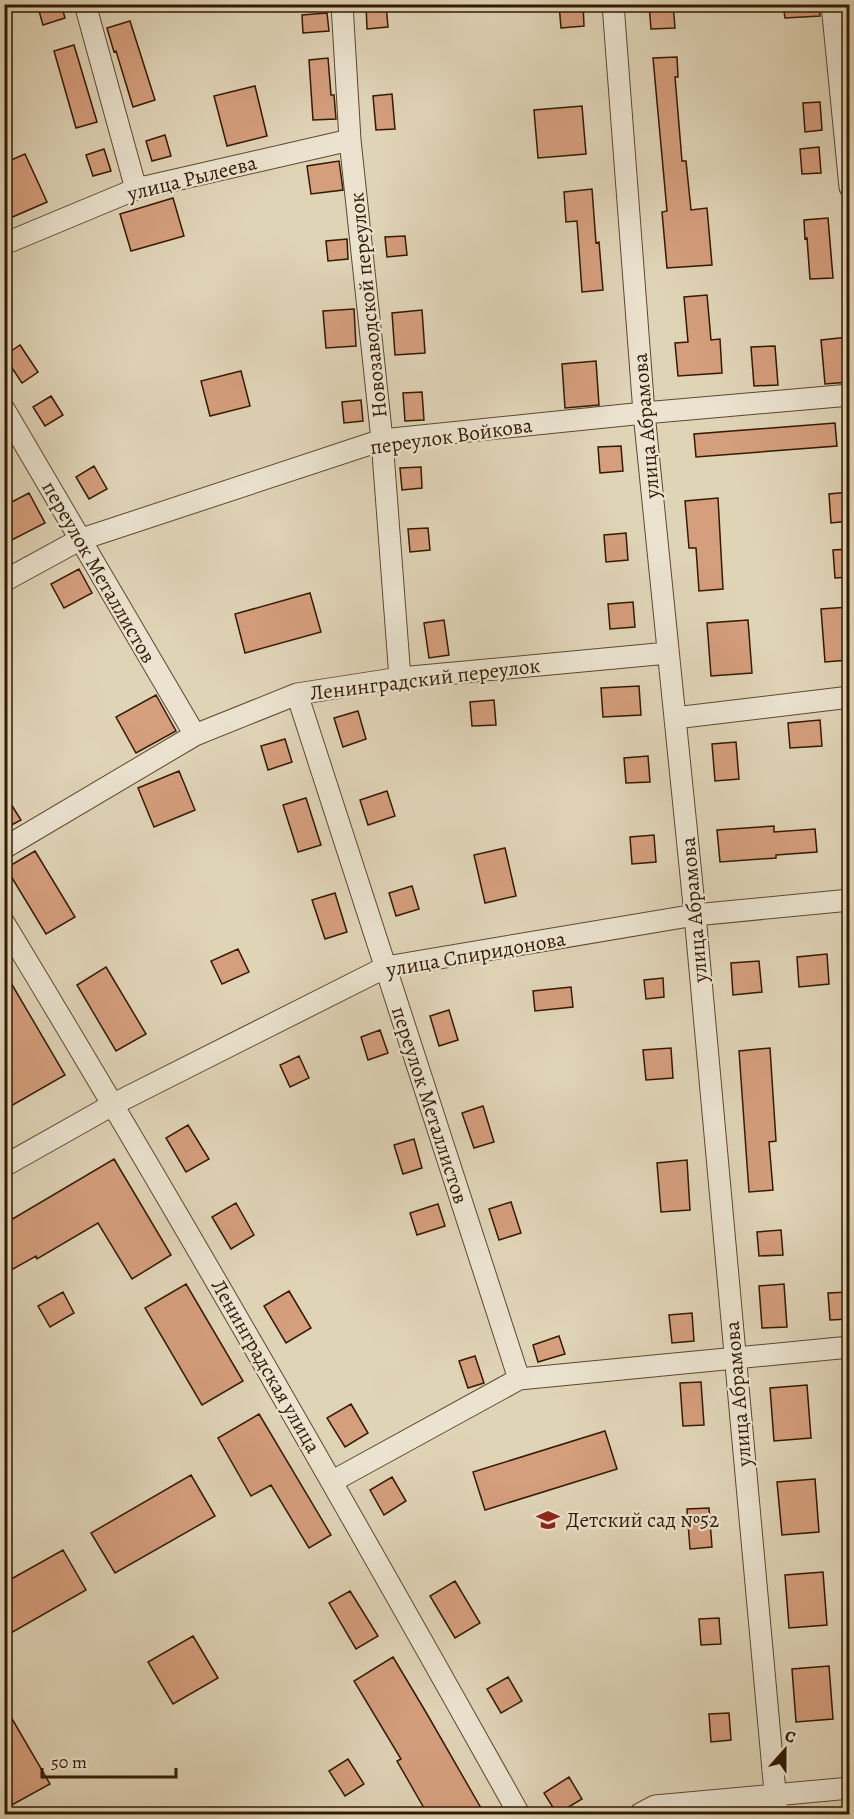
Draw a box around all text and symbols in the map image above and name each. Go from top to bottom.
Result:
street label: улица Рылеева [123,148,260,208]
street label: Новозаводской переулок [342,191,394,419]
street label: улица Абрамова [626,352,666,501]
street label: переулок Войкова [368,411,534,461]
street label: переулок Металлистов [35,476,163,668]
street label: Ленинградский переулок [308,651,542,707]
street label: улица Абрамова [674,836,714,985]
street label: улица Спиридонова [383,924,568,984]
street label: переулок Металлистов [385,1003,475,1207]
street label: Ленинградская улица [205,1274,327,1458]
street label: улица Абрамова [718,1320,758,1469]
place label: Детский сад №52 [566,1506,719,1534]
school or university icon: Детский сад №52 [535,1507,561,1533]
north arrow [755,1720,815,1780]
text: С [781,1725,799,1749]
scale bar [42,1741,176,1779]
text: 50 m [51,1750,87,1774]

